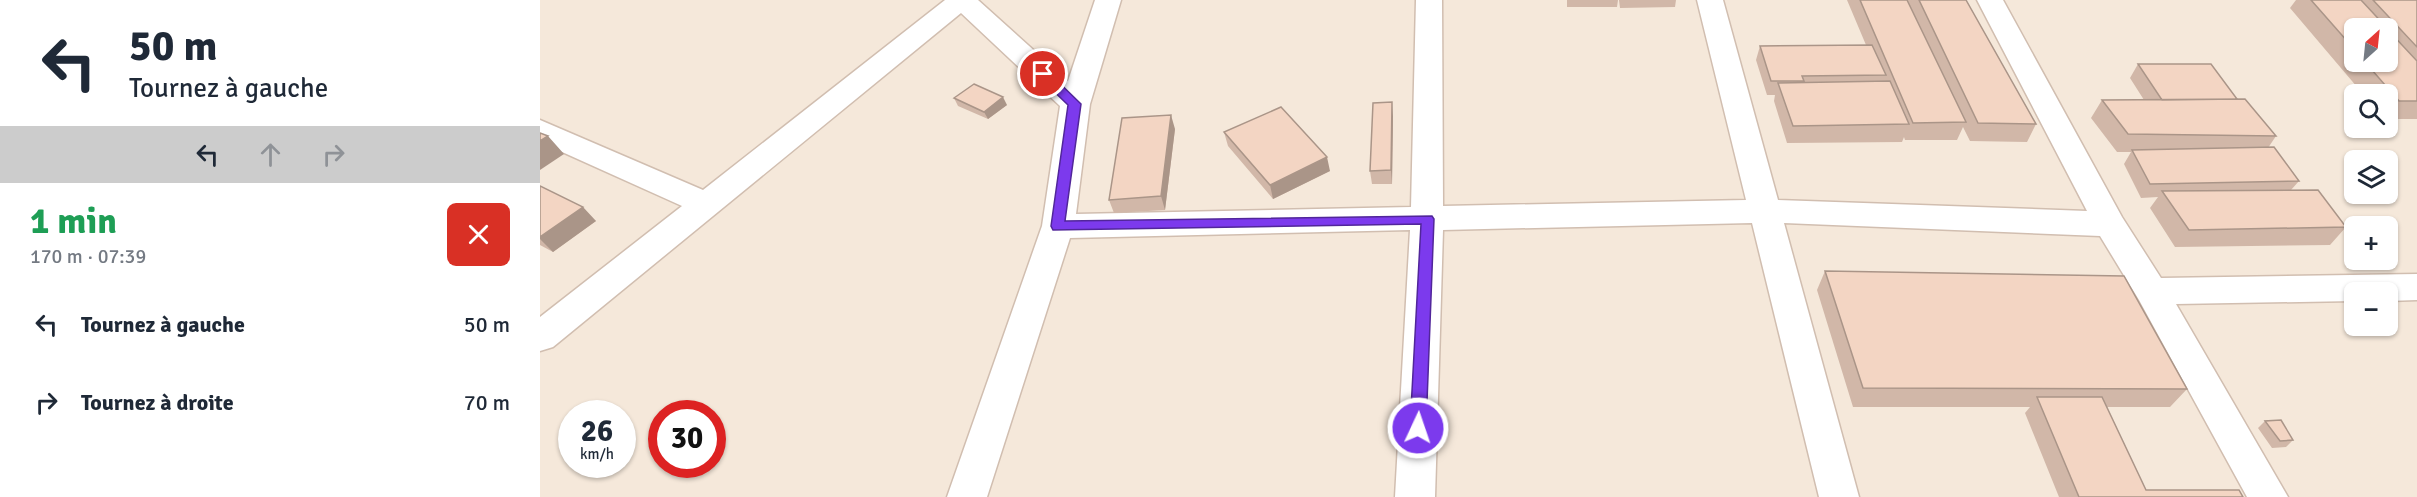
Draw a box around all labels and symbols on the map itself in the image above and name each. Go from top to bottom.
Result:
north arrow [2344,18,2398,72]
pin [1017,48,1068,99]
position arrow [1386,396,1450,460]
speed limit sign: 30 [648,400,726,478]

